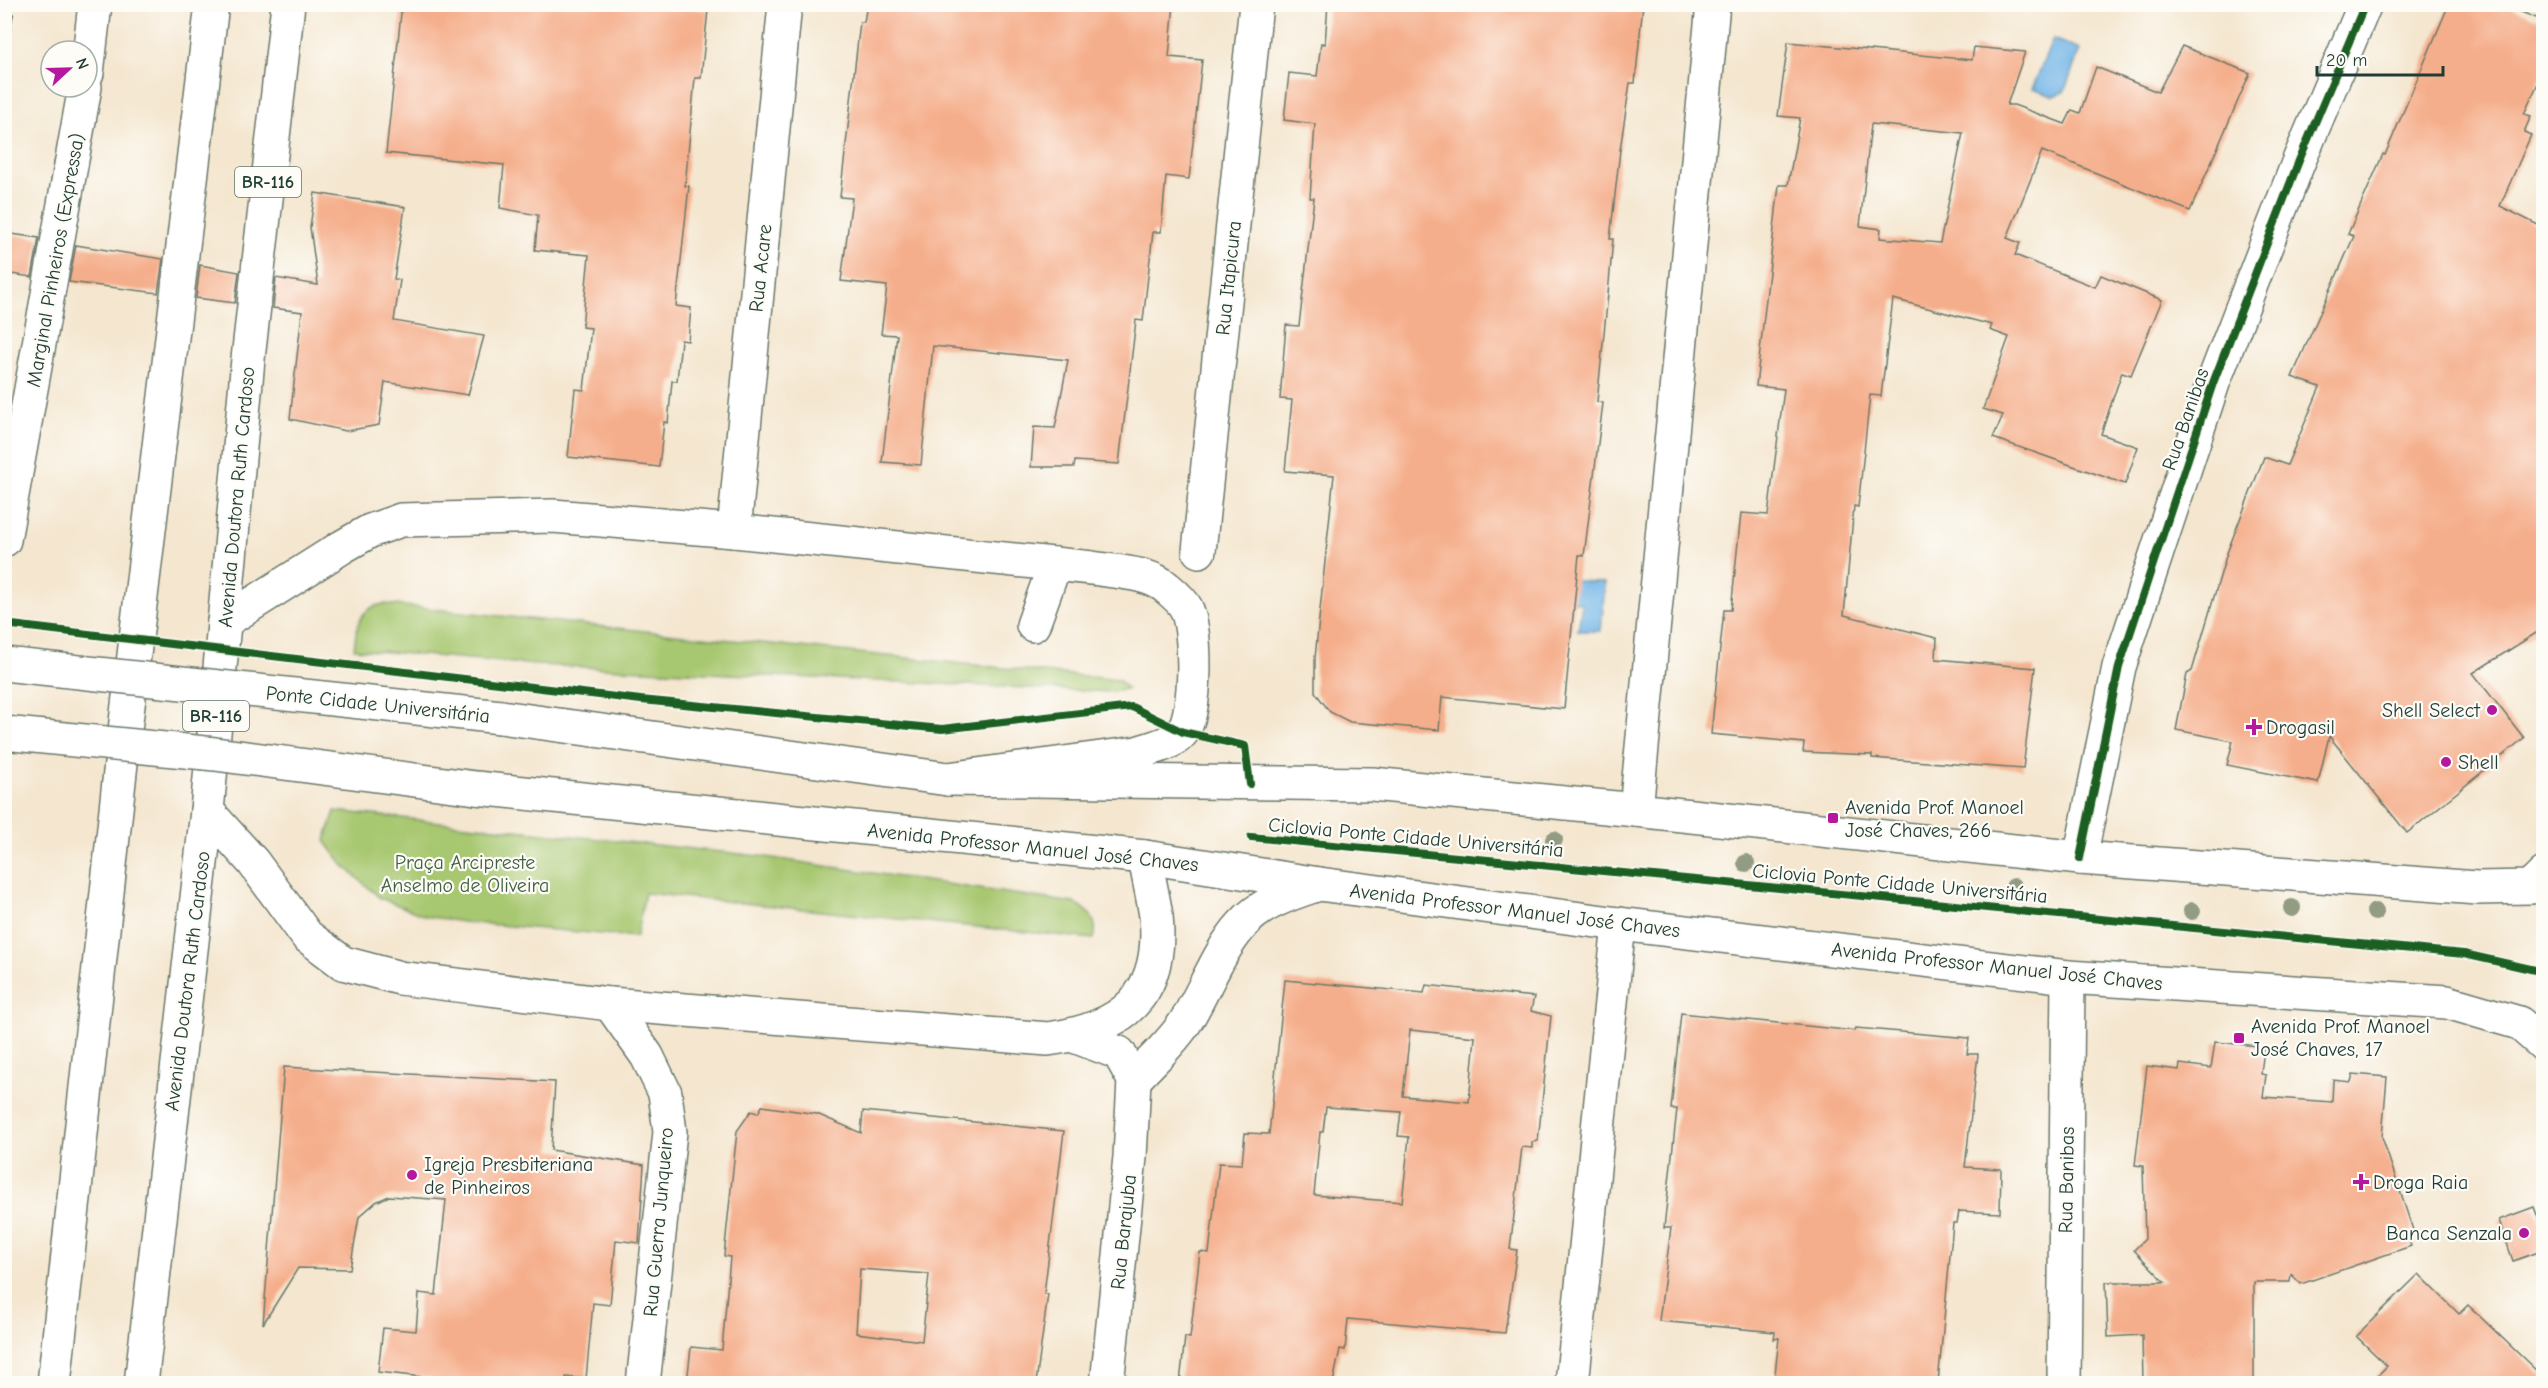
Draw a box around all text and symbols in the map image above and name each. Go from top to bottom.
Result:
north arrow [39,39,99,99]
scale bar [2317,39,2443,77]
text: 20 m [2326,50,2367,71]
text: N [72,56,92,72]
street label: Marginal Pinheiros (Expressa) [22,131,89,389]
road number: BR-116 [235,167,301,197]
street label: Rua Itapicura [1211,219,1246,337]
street label: Rua Acare [744,223,777,313]
street label: Rua Banibas [2157,365,2214,473]
street label: Avenida Doutora Ruth Cardoso [214,366,259,628]
street label: Ponte Cidade Universitária [265,681,491,728]
place label: Shell Select [2382,699,2481,722]
road number: BR-116 [183,701,249,731]
marker: Shell Select [2485,703,2499,717]
place label: Drogasil [2266,716,2335,739]
marker: Drogasil [2247,720,2261,734]
place label: Shell [2458,751,2499,774]
marker: Shell [2439,755,2453,769]
place label: Avenida Prof. Manoel José Chaves, 266 [1845,796,2024,842]
marker: Avenida Prof. Manoel José Chaves, 266 [1826,811,1840,825]
street label: Ciclovia Ponte Cidade Universitária [1267,813,1565,862]
street label: Avenida Professor Manuel José Chaves [866,819,1200,876]
street label: Avenida Doutora Ruth Cardoso [160,850,215,1112]
park label: Praça Arcipreste Anselmo de Oliveira [381,851,549,897]
street label: Ciclovia Ponte Cidade Universitária [1751,859,2049,908]
street label: Avenida Professor Manuel José Chaves [1348,879,1681,942]
street label: Avenida Professor Manuel José Chaves [1830,938,2164,995]
place label: Avenida Prof. Manoel José Chaves, 17 [2251,1015,2430,1061]
marker: Avenida Prof. Manoel José Chaves, 17 [2232,1031,2246,1045]
street label: Rua Guerra Junqueiro [639,1126,678,1318]
street label: Rua Banibas [2054,1126,2079,1234]
place label: Igreja Presbiteriana de Pinheiros [424,1153,593,1199]
marker: Igreja Presbiteriana de Pinheiros [405,1168,419,1182]
place label: Droga Raia [2373,1171,2468,1194]
street label: Rua Barajuba [1106,1173,1141,1291]
marker: Droga Raia [2354,1175,2368,1189]
place label: Banca Senzala [2386,1222,2512,1245]
marker: Banca Senzala [2517,1226,2531,1240]

